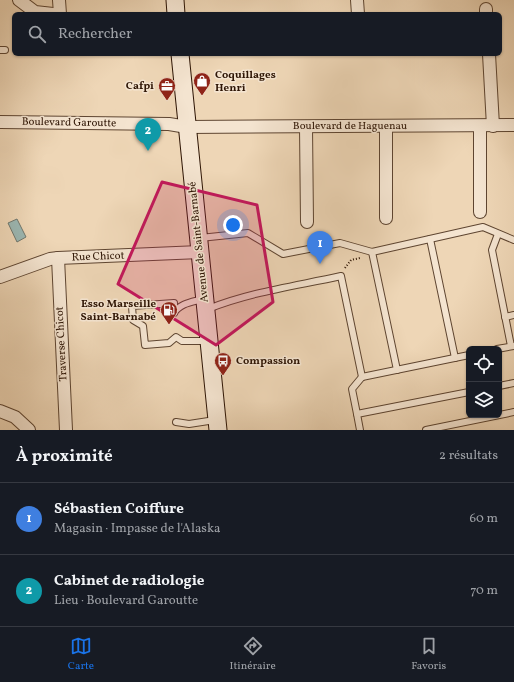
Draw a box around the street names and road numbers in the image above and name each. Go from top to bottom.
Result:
street label: Boulevard Garoutte [22,115,116,131]
street label: Boulevard de Haguenau [293,119,407,134]
street label: Avenue de Saint-Barnabé [185,181,213,303]
street label: Rue Chicot [71,249,125,265]
street label: Traverse Chicot [53,306,71,382]

